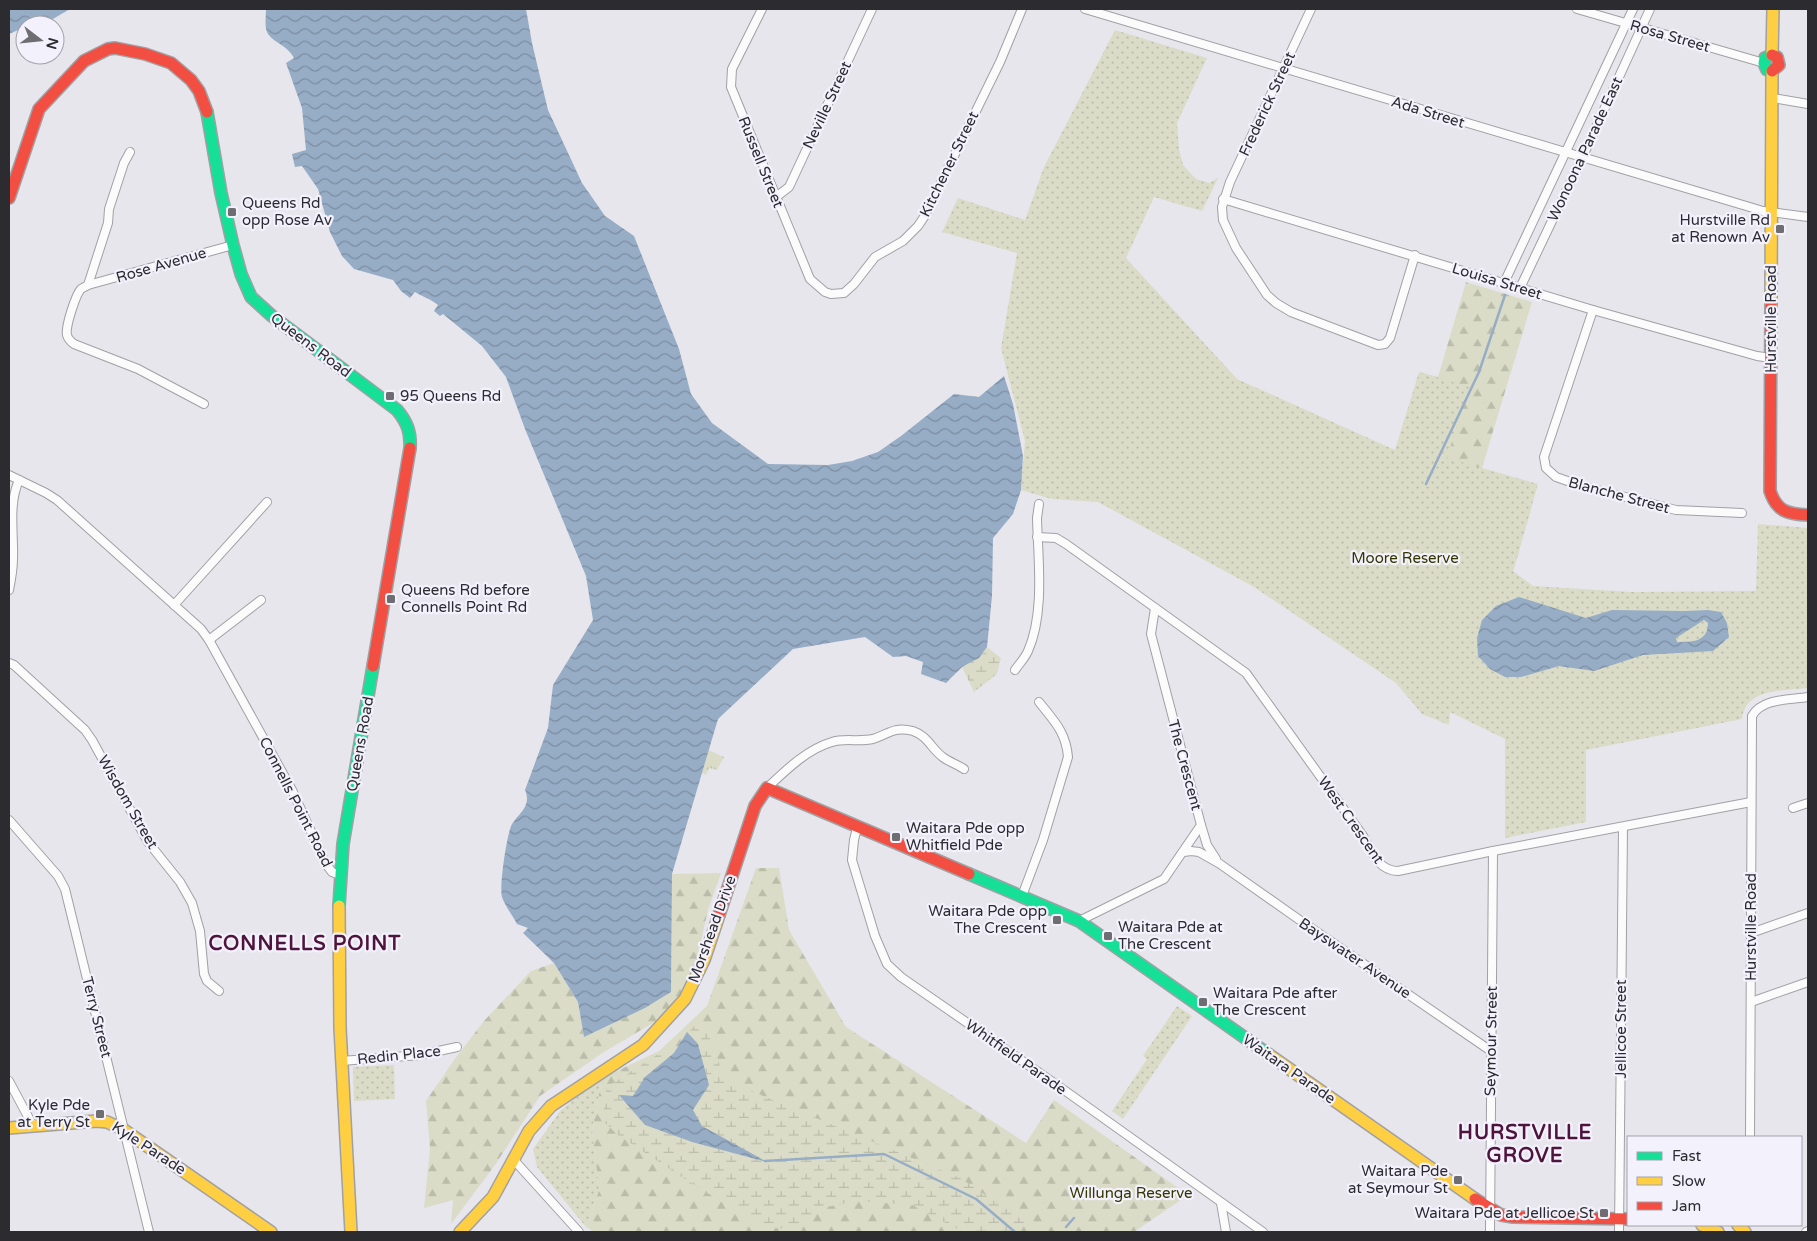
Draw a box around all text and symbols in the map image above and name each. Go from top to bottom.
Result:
north arrow [15,15,65,65]
street label: Rosa Street [1628,16,1712,56]
text: N [42,36,62,51]
street label: Frederick Street [1235,49,1299,159]
street label: Neville Street [799,58,855,152]
street label: Wonoona Parade East [1544,74,1627,224]
street label: Ada Street [1389,92,1467,132]
street label: Kitchener Street [916,108,982,220]
street label: Russell Street [734,114,788,211]
place label: Queens Rd opp Rose Av [242,194,332,229]
marker: Queens Rd opp Rose Av [226,206,238,218]
place label: Hurstville Rd at Renown Av [1671,211,1770,246]
marker: Hurstville Rd at Renown Av [1774,223,1786,235]
street label: Rose Avenue [114,244,208,286]
street label: Louisa Street [1450,259,1544,303]
street label: Hurstville Road [1762,265,1780,373]
street label: Queens Road [267,309,355,381]
place label: 95 Queens Rd [400,387,501,405]
marker: 95 Queens Rd [384,390,396,402]
street label: Blanche Street [1566,473,1672,517]
park label: Moore Reserve [1351,549,1459,567]
place label: Queens Rd before Connells Point Rd [401,581,530,616]
marker: Queens Rd before Connells Point Rd [385,593,397,605]
street label: Queens Road [343,695,377,793]
street label: The Crescent [1164,718,1206,813]
street label: Connells Point Road [255,734,337,870]
street label: Wisdom Street [94,752,162,852]
street label: West Crescent [1314,773,1388,867]
place label: Waitara Pde opp Whitfield Pde [906,819,1025,854]
marker: Waitara Pde opp Whitfield Pde [890,831,902,843]
street label: Morshead Drive [684,873,740,985]
street label: Hurstville Road [1742,873,1760,981]
place label: Waitara Pde opp The Crescent [928,902,1047,937]
marker: Waitara Pde opp The Crescent [1051,914,1063,926]
street label: Bayswater Avenue [1296,914,1414,1002]
place label: Waitara Pde at The Crescent [1118,918,1223,953]
marker: Waitara Pde at The Crescent [1102,930,1114,942]
district label: CONNELLS POINT [209,932,401,956]
street label: Terry Street [78,975,116,1060]
street label: Jellicoe Street [1612,979,1630,1079]
place label: Waitara Pde after The Crescent [1213,984,1338,1019]
street label: Seymour Street [1481,985,1501,1096]
marker: Waitara Pde after The Crescent [1197,996,1209,1008]
street label: Whitfield Parade [962,1015,1070,1099]
street label: Waitara Parade [1239,1030,1339,1108]
street label: Redin Place [356,1042,442,1068]
place label: Kyle Pde at Terry St [17,1096,90,1131]
marker: Kyle Pde at Terry St [94,1108,106,1120]
street label: Kyle Parade [109,1117,189,1179]
district label: HURSTVILLE GROVE [1458,1121,1592,1168]
legend [1627,1136,1802,1226]
text: Fast [1672,1147,1702,1165]
place label: Waitara Pde at Seymour St [1348,1162,1448,1197]
text: Slow [1672,1172,1706,1190]
marker: Waitara Pde at Seymour St [1452,1174,1464,1186]
park label: Willunga Reserve [1069,1184,1193,1202]
text: Jam [1672,1197,1701,1215]
place label: Waitara Pde at Jellicoe St [1415,1204,1594,1222]
marker: Waitara Pde at Jellicoe St [1598,1207,1610,1219]

